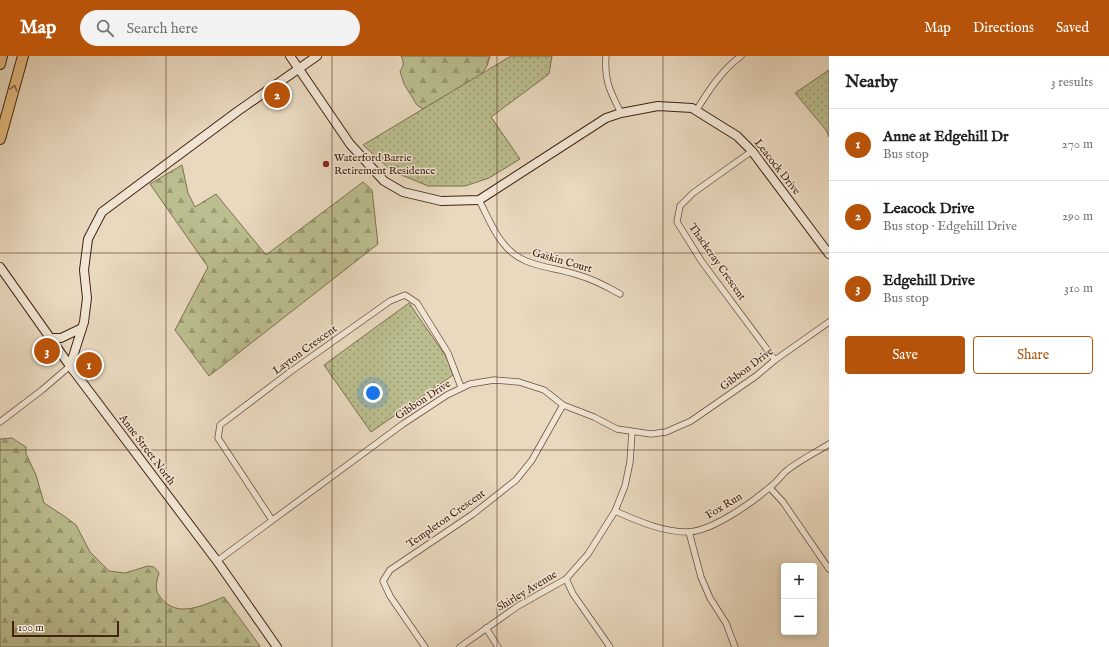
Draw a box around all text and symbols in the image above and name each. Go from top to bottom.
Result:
search box [80,10,360,46]
text: Map [20,16,56,40]
icon: search [94,17,116,39]
text: Search here [126,19,198,38]
text: Map [924,19,951,37]
text: Directions [973,19,1034,37]
text: Saved [1056,19,1089,37]
text: Nearby [845,72,898,93]
text: 3 results [1051,74,1093,91]
pin: 2 [264,80,290,110]
one-way arrow [9,84,18,91]
text: Anne at Edgehill Dr [883,127,1009,146]
street label: Leacock Drive [751,136,803,198]
text: 1 [856,136,860,153]
text: 270 m [1062,136,1093,153]
text: Bus stop [883,146,929,163]
place label: Waterford Barrie Retirement Residence [334,151,435,178]
marker: Waterford Barrie Retirement Residence [321,159,331,169]
text: Leacock Drive [883,199,974,218]
text: 2 [855,208,861,225]
text: 290 m [1062,208,1093,225]
text: Bus stop · Edgehill Drive [883,218,1017,235]
street label: Thackeray Crescent [685,221,749,303]
street label: Gaskin Court [530,246,594,276]
text: Edgehill Drive [883,271,975,290]
text: 3 [856,280,860,297]
text: 310 m [1064,280,1093,297]
text: Bus stop [883,290,929,307]
street label: Layton Crescent [270,322,340,378]
pin: 3 [34,336,60,366]
button: Save [845,336,965,374]
button: Share [973,336,1093,374]
street label: Gibbon Drive [718,344,776,394]
pin: 1 [76,350,102,380]
street label: Gibbon Drive [393,377,453,423]
your location [363,383,383,403]
street label: Anne Street North [115,411,178,488]
street label: Templeton Crescent [404,487,488,551]
street label: Fox Run [703,490,745,522]
map controls [781,563,817,635]
button: + [781,563,817,599]
street label: Shirley Avenue [494,568,560,614]
button: − [781,599,817,635]
scale bar [12,619,119,638]
text: 100 m [18,621,44,635]

